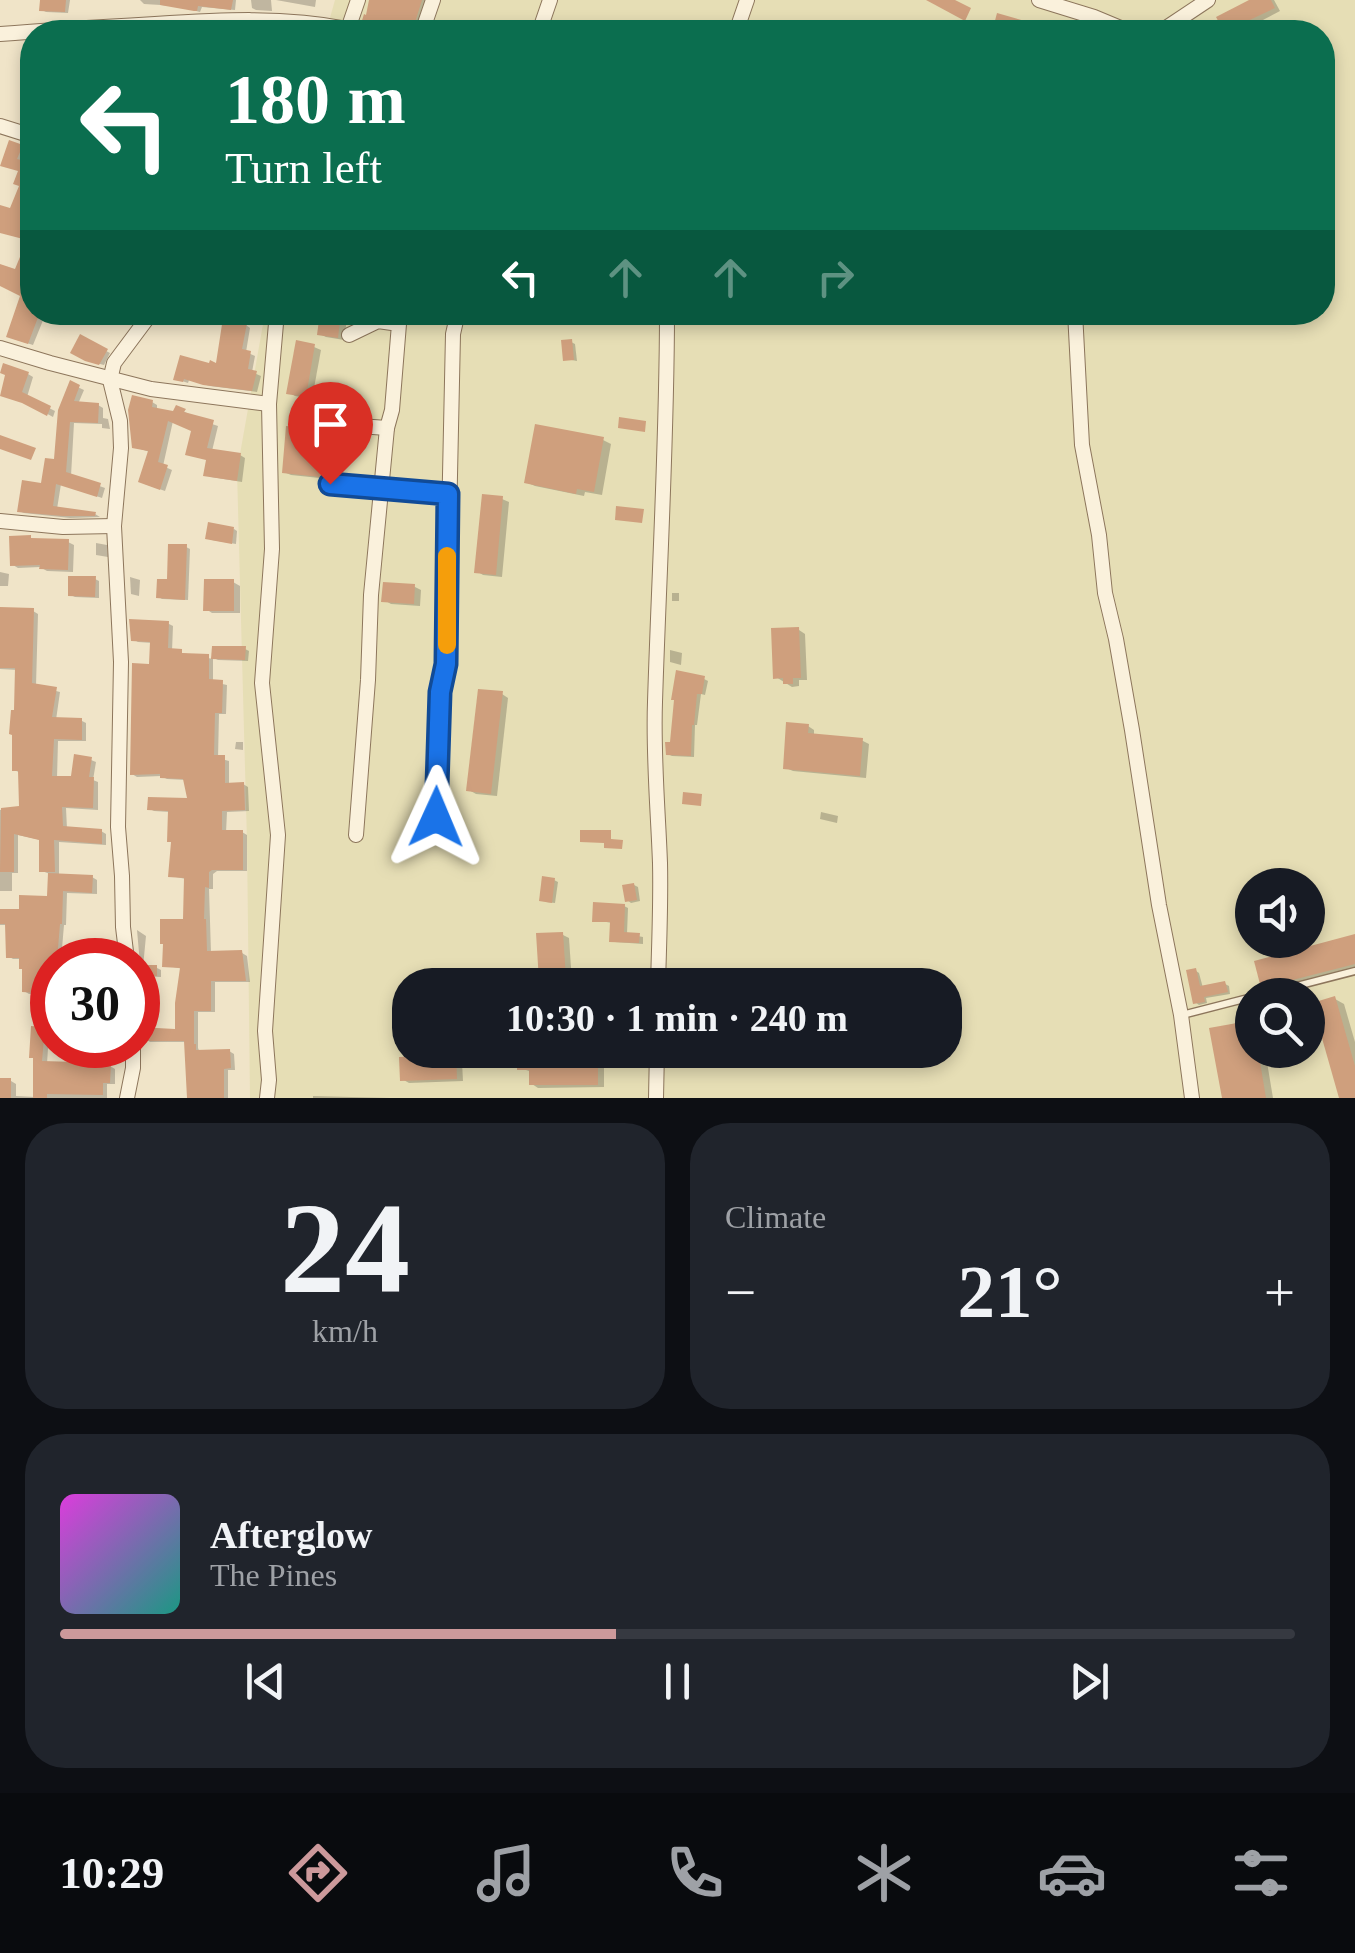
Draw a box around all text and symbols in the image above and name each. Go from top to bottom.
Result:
icon: left [60,60,190,190]
text: 180 m [225,61,406,138]
text: Turn left [225,143,382,193]
icon: left [493,250,548,305]
icon: ahead [598,250,653,305]
icon: ahead [703,250,758,305]
icon: right [808,250,863,305]
pin [288,382,373,485]
icon: arrive [303,397,358,452]
position arrow [384,765,488,869]
map controls [1235,868,1325,1068]
button: sound [1235,868,1325,958]
speed limit sign: 30 [30,938,160,1068]
button: search [1235,978,1325,1068]
text: 10:30 · 1 min · 240 m [506,997,848,1039]
text: 24 [280,1176,410,1320]
text: Climate [725,1199,826,1235]
text: 21° [958,1250,1063,1333]
text: − [725,1262,756,1323]
text: + [1264,1262,1295,1323]
text: km/h [312,1313,378,1349]
text: Afterglow [210,1514,372,1556]
text: The Pines [210,1557,337,1593]
icon: previous [238,1654,293,1709]
icon: pause [650,1654,705,1709]
icon: next [1062,1654,1117,1709]
icon: directions [283,1838,353,1908]
icon: music [471,1838,541,1908]
icon: phone [660,1838,730,1908]
icon: climate [849,1838,919,1908]
icon: car [1037,1838,1107,1908]
icon: filters [1226,1838,1296,1908]
text: 10:29 [59,1848,164,1898]

